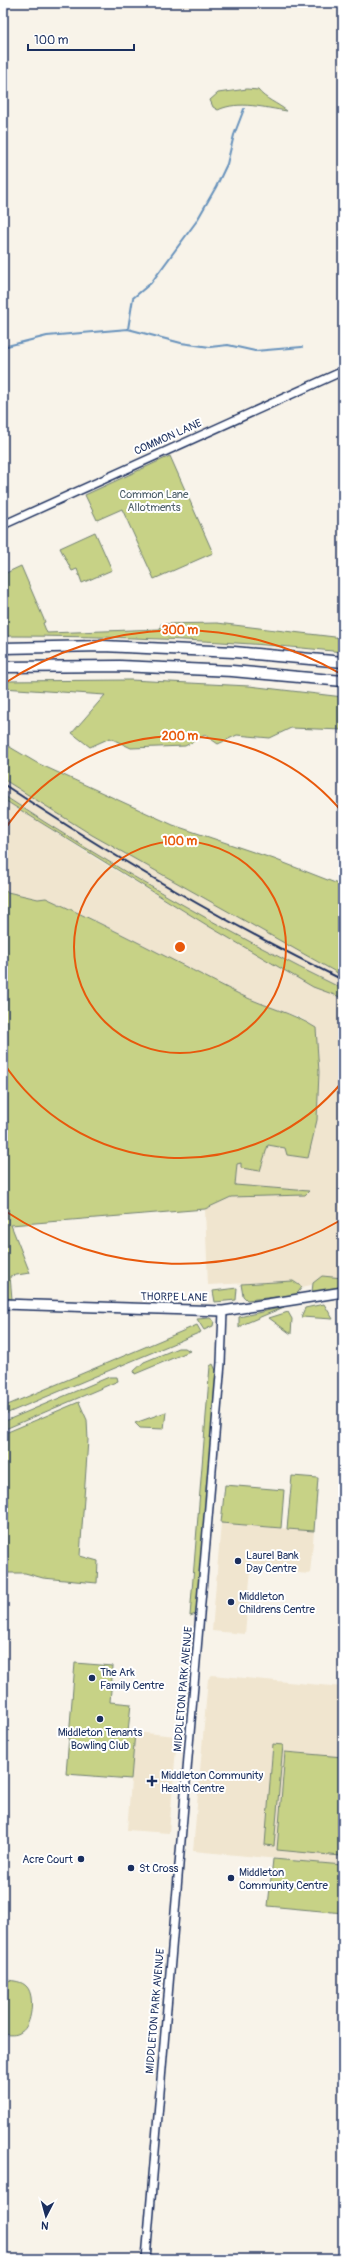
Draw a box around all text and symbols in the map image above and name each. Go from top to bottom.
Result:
scale bar [28,26,134,52]
text: 100 m [34,33,69,48]
street label: COMMON LANE [132,416,204,458]
park label: Common Lane Allotments [120,488,189,514]
text: 300 m [162,623,199,638]
text: 200 m [162,729,199,744]
text: 100 m [163,834,198,849]
centre of rings [173,940,187,954]
street label: THORPE LANE [140,1290,208,1304]
place label: Laurel Bank Day Centre [246,1549,299,1575]
marker: Laurel Bank Day Centre [233,1556,243,1566]
place label: Middleton Childrens Centre [239,1590,315,1616]
marker: Middleton Childrens Centre [226,1597,236,1607]
street label: MIDDLETON PARK AVENUE [171,1626,195,1752]
place label: The Ark Family Centre [100,1666,165,1692]
marker: The Ark Family Centre [87,1673,97,1683]
marker: Middleton Tenants Bowling Club [95,1714,105,1724]
place label: Middleton Tenants Bowling Club [58,1726,142,1752]
place label: Middleton Community Health Centre [161,1769,264,1795]
marker: Middleton Community Health Centre [146,1775,158,1787]
place label: Acre Court [22,1853,74,1866]
marker: Acre Court [76,1854,86,1864]
place label: St Cross [139,1862,179,1875]
marker: St Cross [126,1863,136,1873]
place label: Middleton Community Centre [239,1866,328,1892]
marker: Middleton Community Centre [226,1873,236,1883]
street label: MIDDLETON PARK AVENUE [143,1948,167,2074]
north arrow [26,2196,66,2236]
text: N [40,2219,49,2232]

